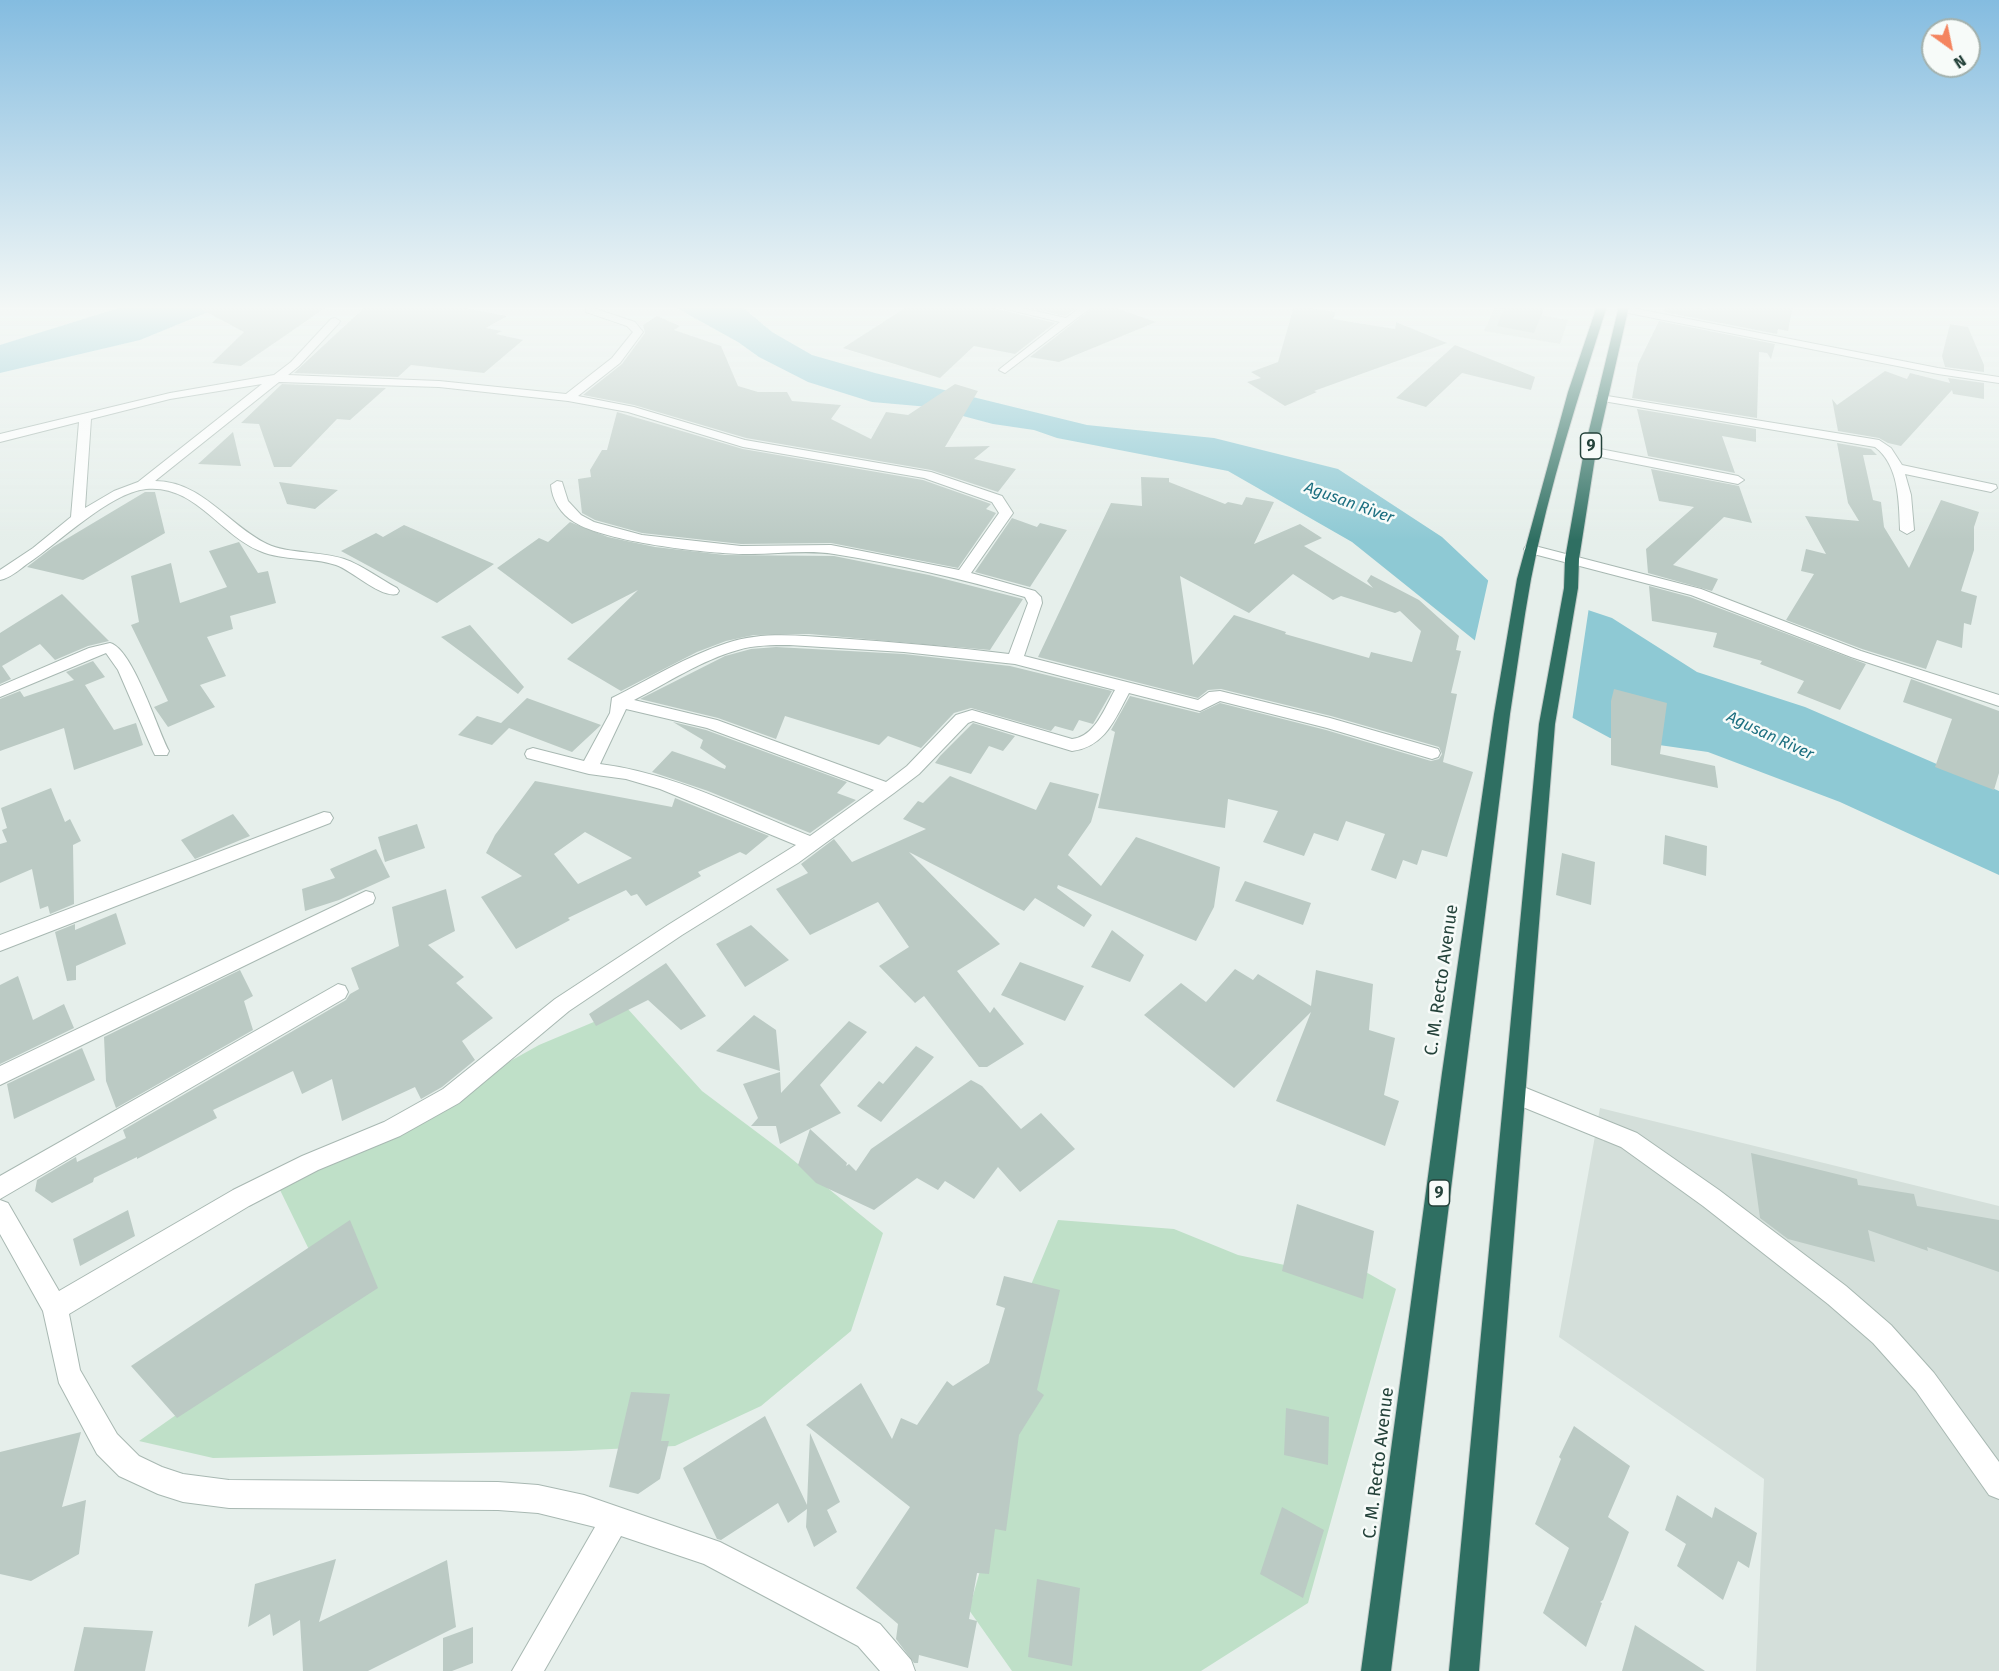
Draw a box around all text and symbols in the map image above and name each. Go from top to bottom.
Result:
north arrow [1921,18,1981,78]
text: N [1950,51,1970,73]
road number: 9 [1580,433,1602,459]
water label: Agusan River [1302,478,1396,528]
water label: Agusan River [1724,708,1816,764]
street label: C. M. Recto Avenue [1421,903,1463,1057]
road number: 9 [1428,1180,1450,1206]
street label: C. M. Recto Avenue [1359,1386,1399,1540]

